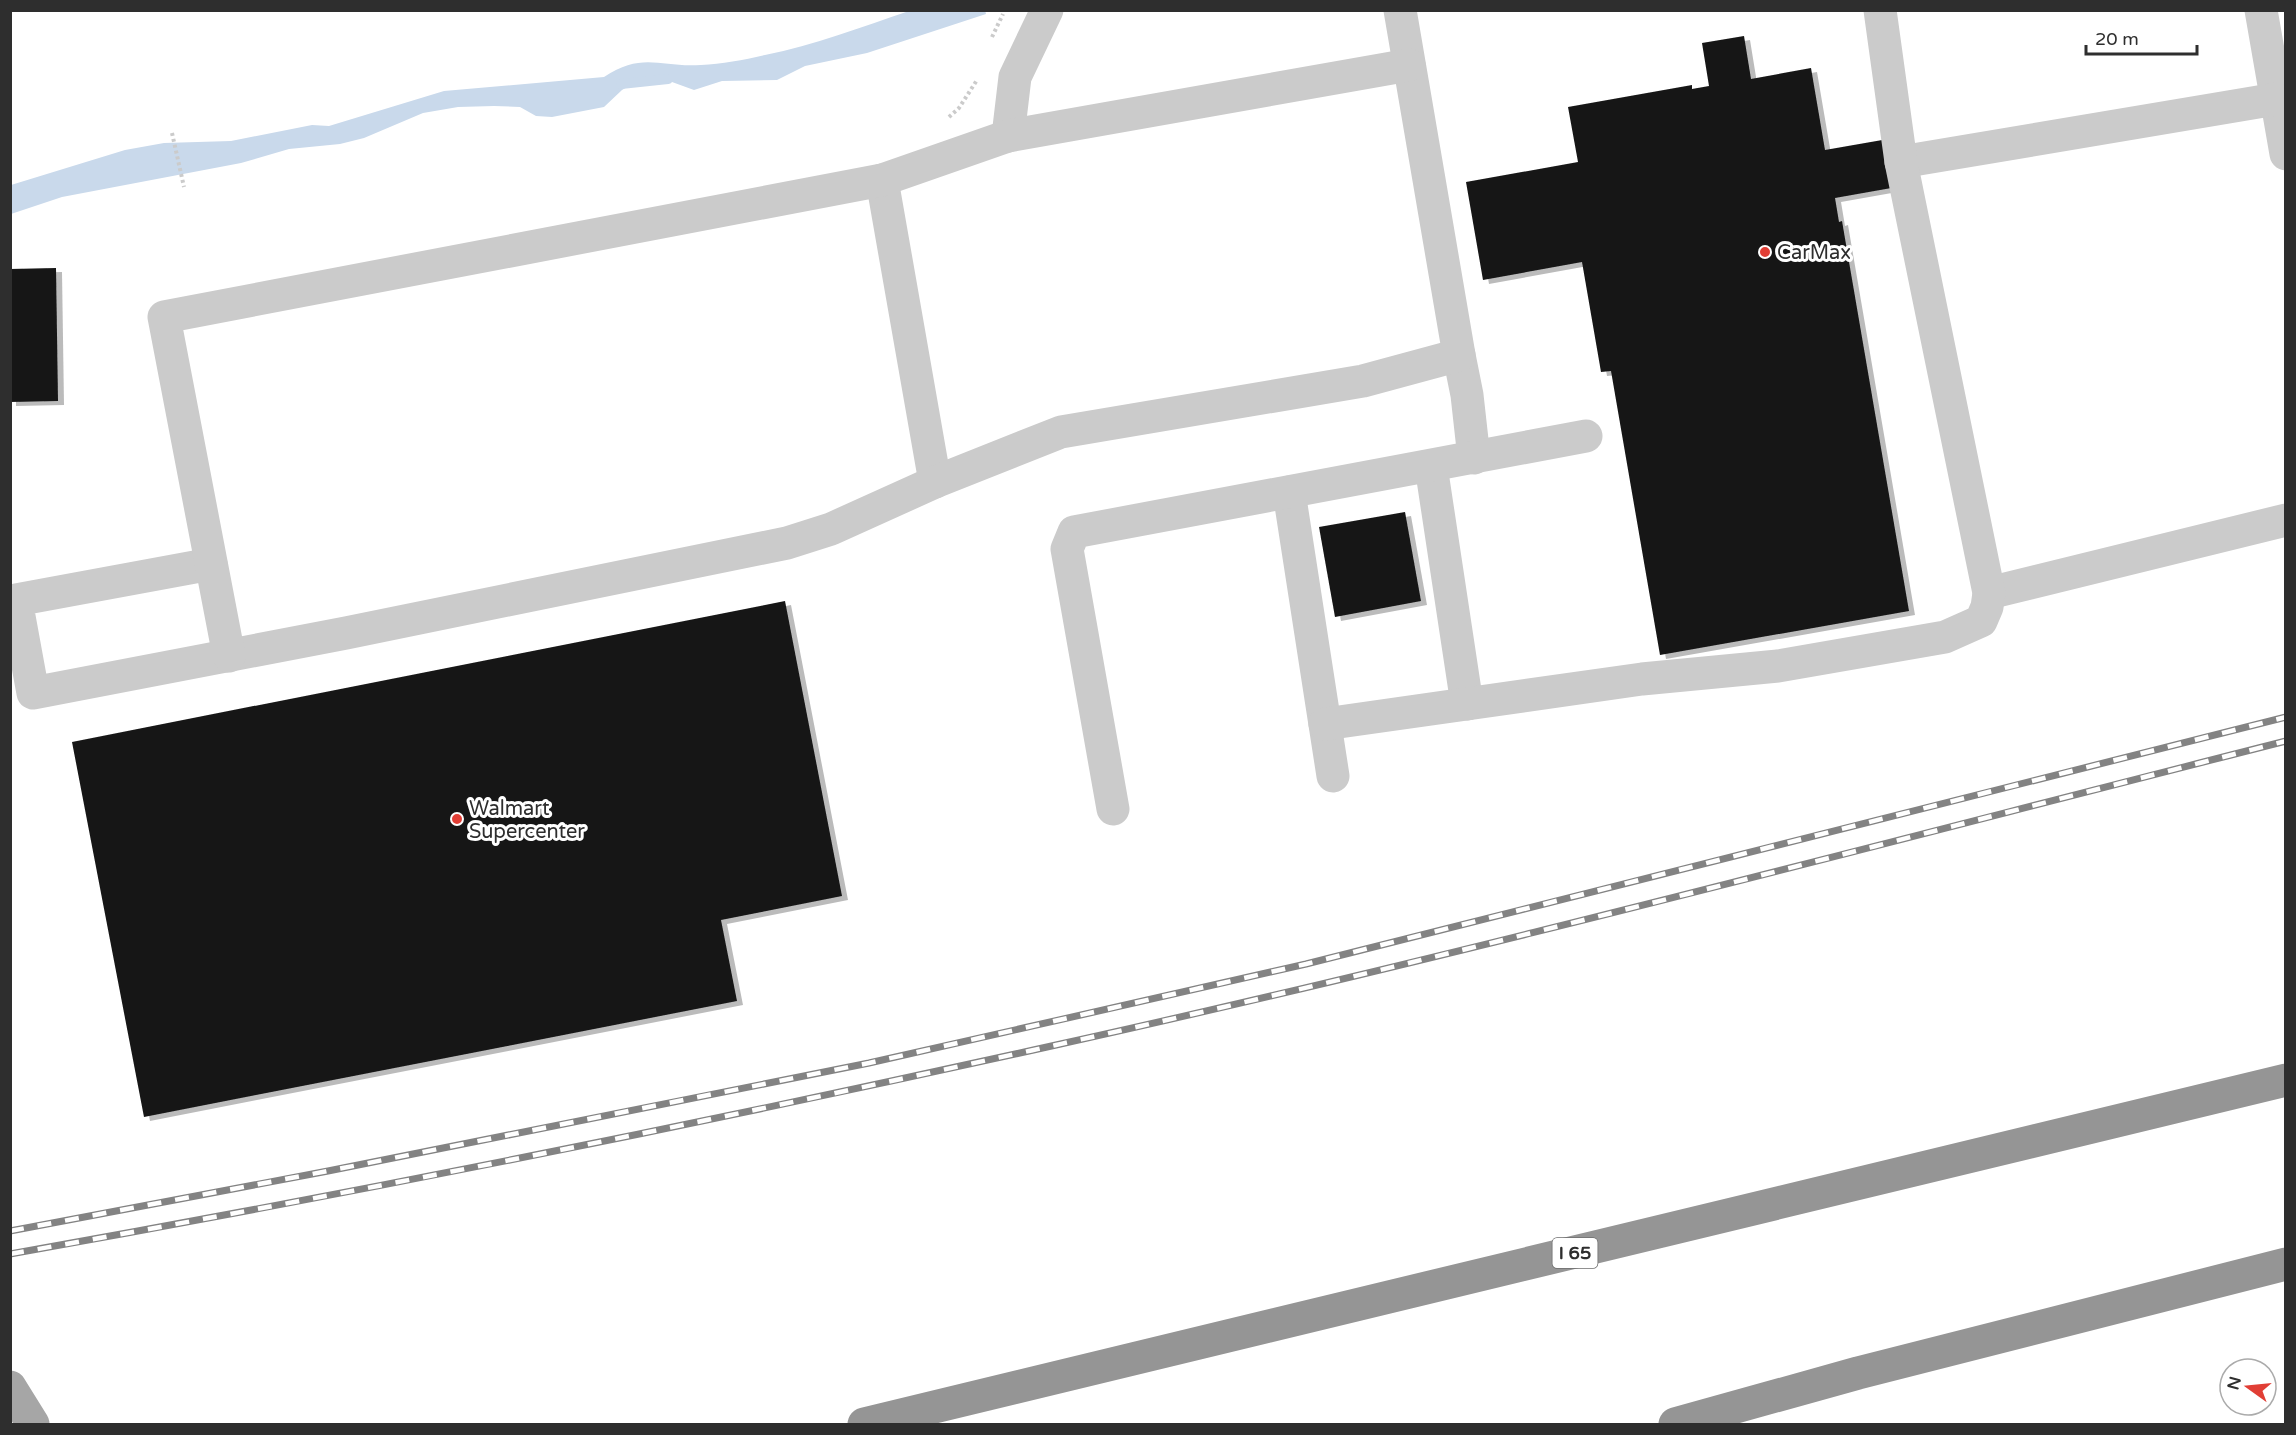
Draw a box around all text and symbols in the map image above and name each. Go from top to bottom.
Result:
scale bar [2086,18,2197,56]
text: 20 m [2095,28,2139,50]
place label: CarMax [1777,241,1851,265]
marker: CarMax [1758,245,1772,259]
place label: Walmart Supercenter [469,797,585,844]
marker: Walmart Supercenter [450,812,464,826]
road number: I 65 [1552,1238,1598,1268]
north arrow [2218,1357,2278,1417]
text: N [2223,1375,2246,1392]

